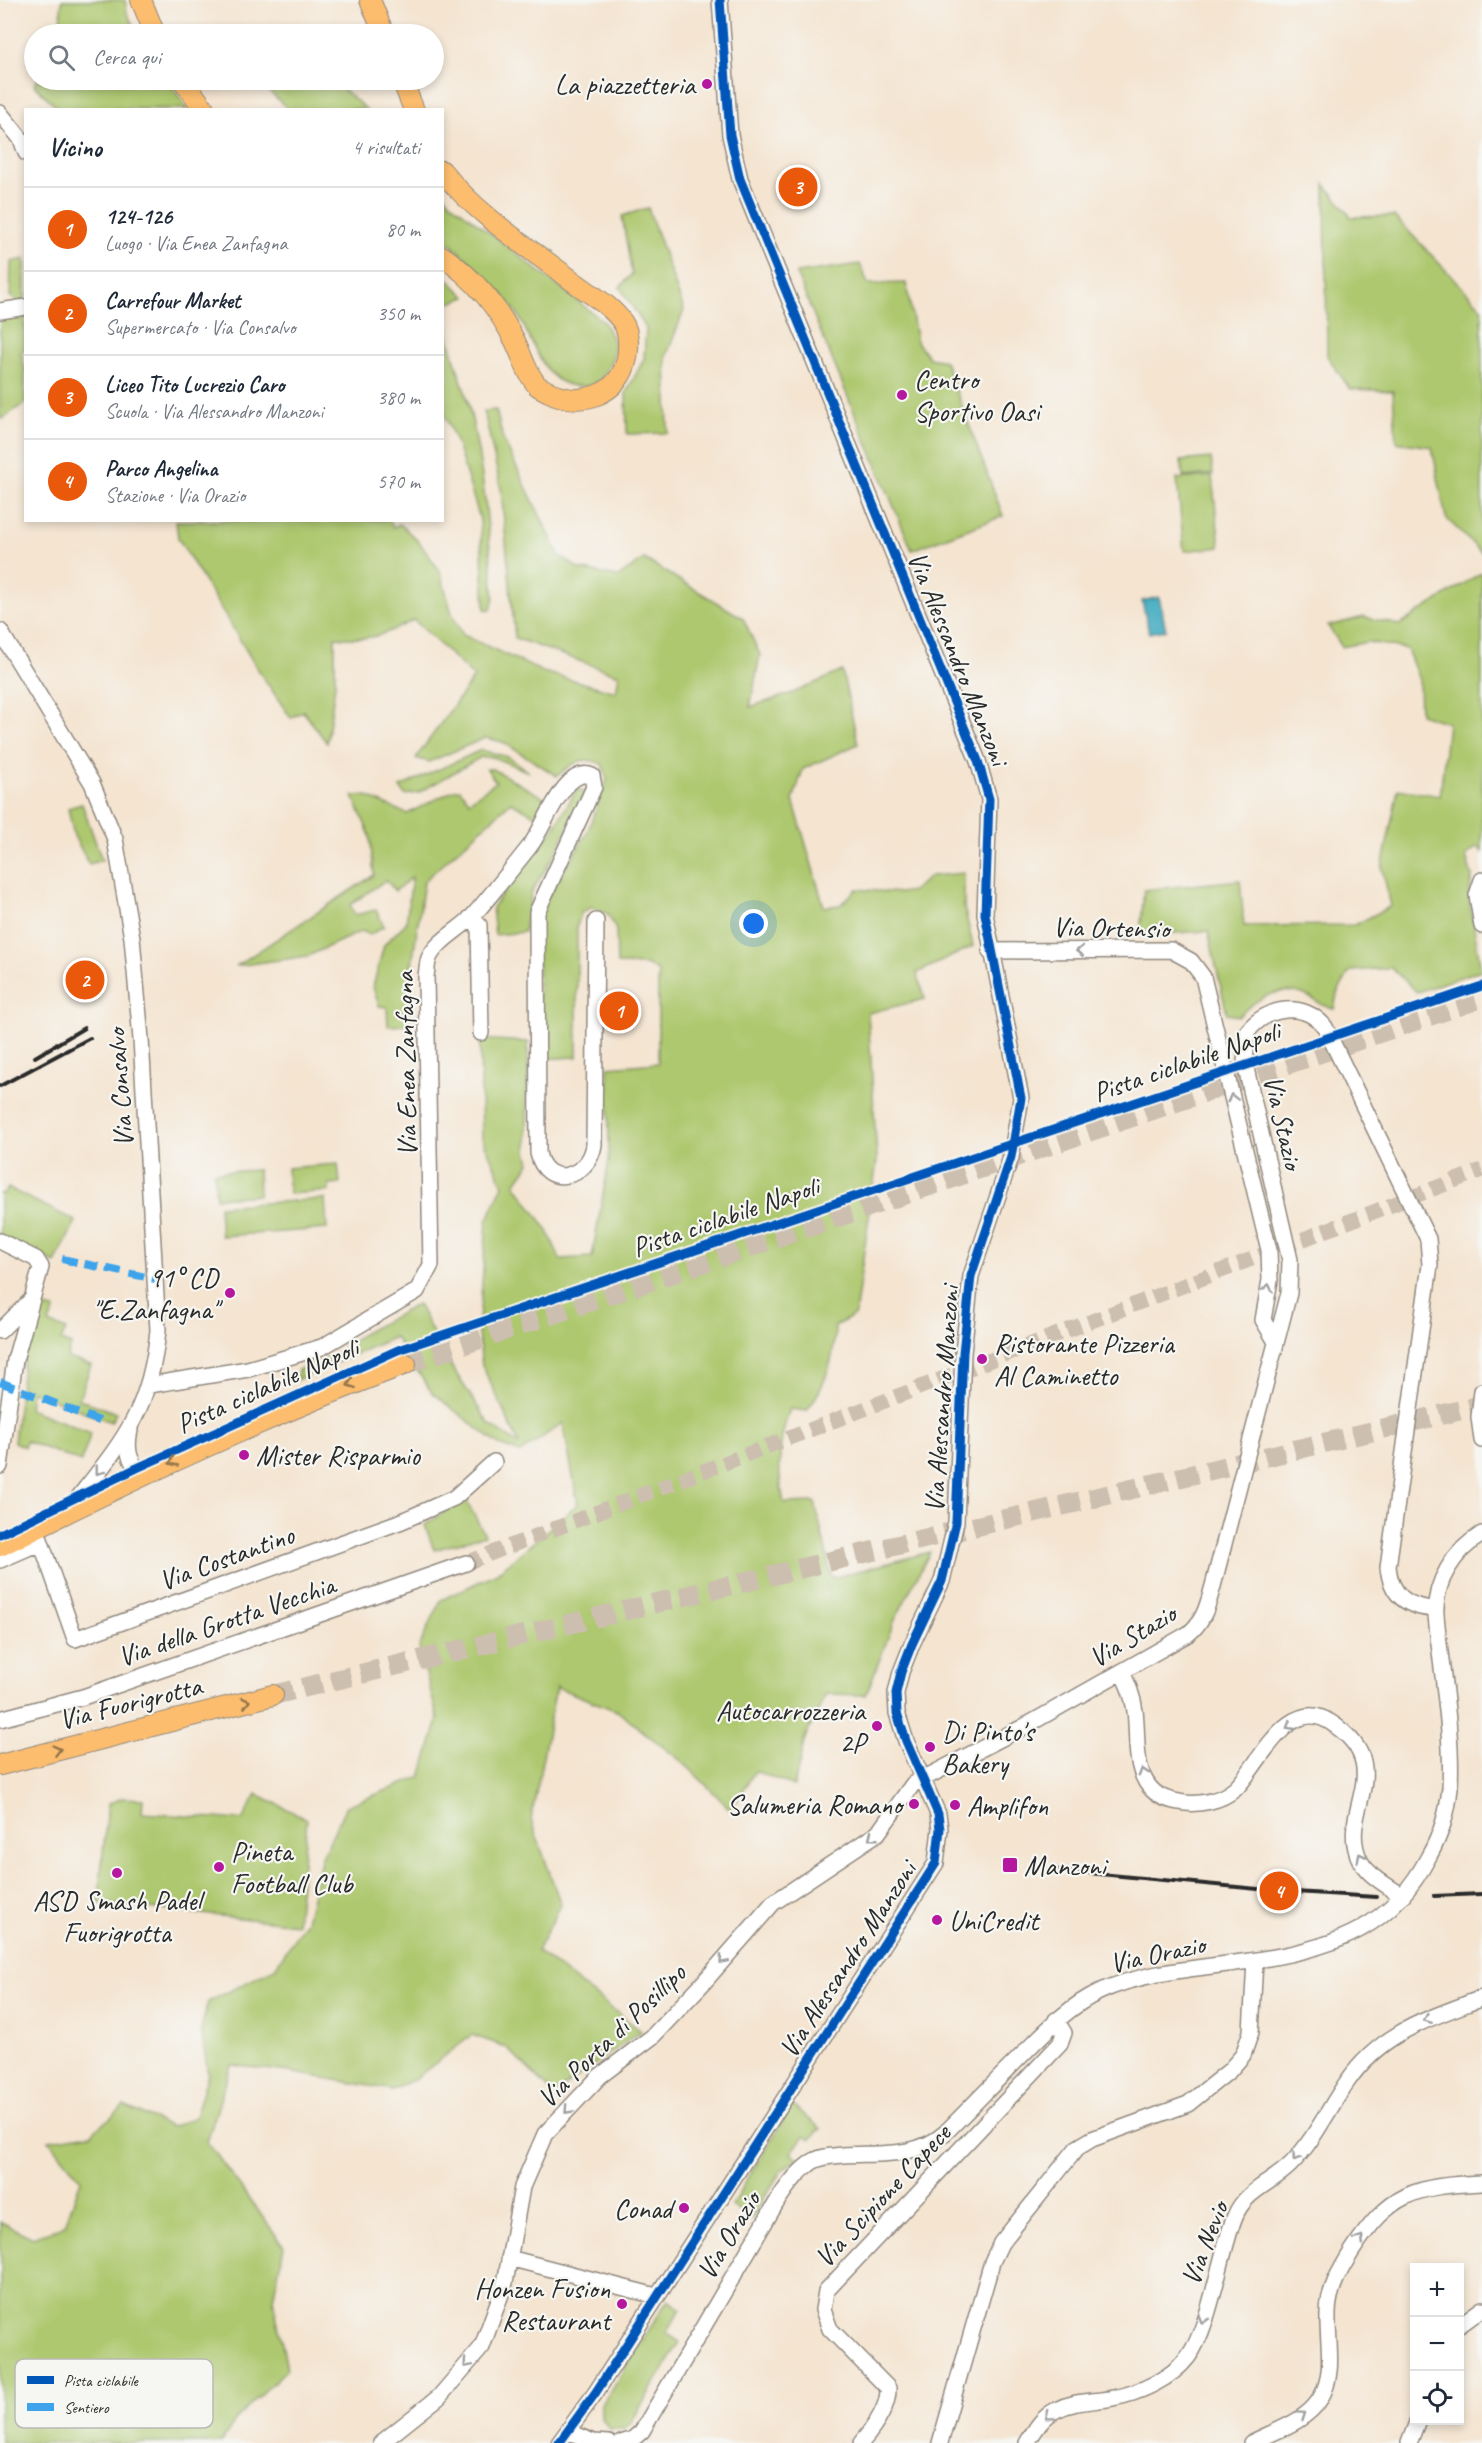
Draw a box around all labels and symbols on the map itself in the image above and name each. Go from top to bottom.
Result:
place label: La piazzetteria [555,67,697,102]
marker: La piazzetteria [700,77,714,91]
pin: 3 [778,164,818,210]
place label: Centro Sportivo Oasi [914,362,1043,429]
marker: Centro Sportivo Oasi [895,388,909,402]
street label: Via Alessandro Manzoni [900,546,1019,774]
your location [739,909,768,938]
street label: Via Ortensio [1052,909,1173,946]
one-way arrow [1075,945,1084,957]
pin: 2 [66,958,104,1002]
street label: Via Enea Zanfagna [386,969,425,1157]
pin: 1 [600,988,638,1034]
street label: Pista ciclabile Napoli [1088,1012,1288,1110]
street label: Via Consalvo [98,1024,141,1148]
street label: Via Stazio [1256,1072,1312,1175]
one-way arrow [1227,1093,1240,1103]
street label: Pista ciclabile Napoli [627,1167,827,1265]
place label: 91° CD "E.Zanfagna" [92,1260,223,1327]
street label: Via Alessandro Manzoni [916,1281,967,1514]
one-way arrow [1261,1283,1274,1293]
marker: 91° CD "E.Zanfagna" [223,1286,237,1300]
place label: Ristorante Pizzeria Al Caminetto [994,1326,1176,1393]
street label: Pista ciclabile Napoli [171,1328,367,1441]
marker: Ristorante Pizzeria Al Caminetto [975,1352,989,1366]
one-way arrow [346,1377,357,1390]
place label: Mister Risparmio [256,1438,422,1473]
marker: Mister Risparmio [237,1448,251,1462]
one-way arrow [168,1455,179,1467]
one-way arrow [95,1464,106,1475]
street label: Via Costantino [154,1516,300,1598]
street label: Via della Grotta Vecchia [113,1566,342,1674]
street label: Via Stazio [1082,1594,1185,1675]
street label: Via Fuorigrotta [55,1667,207,1737]
place label: Autocarrozzeria 2P [716,1693,869,1760]
one-way arrow [240,1697,250,1709]
place label: Di Pinto's Bakery [942,1714,1036,1781]
one-way arrow [1286,1718,1296,1730]
marker: Autocarrozzeria 2P [870,1719,884,1733]
marker: Di Pinto's Bakery [923,1740,937,1754]
one-way arrow [51,1745,61,1758]
one-way arrow [1138,1767,1150,1778]
place label: Salumeria Romano [727,1787,905,1822]
place label: Amplifon [967,1788,1049,1823]
marker: Salumeria Romano [907,1797,921,1811]
marker: Amplifon [948,1798,962,1812]
one-way arrow [867,1829,878,1840]
place label: Pineta Football Club [231,1834,354,1901]
place label: Manzoni [1024,1848,1109,1883]
street label: Via Alessandro Manzoni [771,1851,926,2064]
one-way arrow [1356,1853,1368,1864]
marker: Manzoni [1001,1856,1019,1874]
marker: Pineta Football Club [212,1860,226,1874]
marker: ASD Smash Padel Fuorigrotta [110,1866,124,1880]
pin: 4 [1260,1868,1298,1914]
place label: ASD Smash Padel Fuorigrotta [33,1883,206,1950]
place label: UniCredit [949,1903,1041,1938]
marker: UniCredit [930,1913,944,1927]
street label: Via Orazio [1106,1926,1211,1981]
one-way arrow [719,1953,730,1964]
street label: Via Porta di Posillipo [530,1954,694,2115]
one-way arrow [1423,2012,1434,2024]
one-way arrow [564,2103,575,2113]
street label: Via Scipione Capece [807,2115,959,2275]
one-way arrow [1292,2150,1303,2161]
street label: Via Orazio [689,2182,770,2286]
place label: Conad [614,2191,676,2226]
street label: Via Nevio [1173,2194,1237,2290]
marker: Conad [677,2201,691,2215]
one-way arrow [1353,2234,1364,2245]
place label: Honzen Fusion Restaurant [474,2271,613,2338]
marker: Honzen Fusion Restaurant [615,2297,629,2311]
one-way arrow [1198,2314,1210,2325]
one-way arrow [463,2357,474,2368]
legend [15,2359,213,2428]
text: Pista ciclabile [64,2371,140,2391]
text: Sentiero [64,2398,110,2418]
one-way arrow [1045,2408,1056,2419]
one-way arrow [1296,2412,1307,2423]

